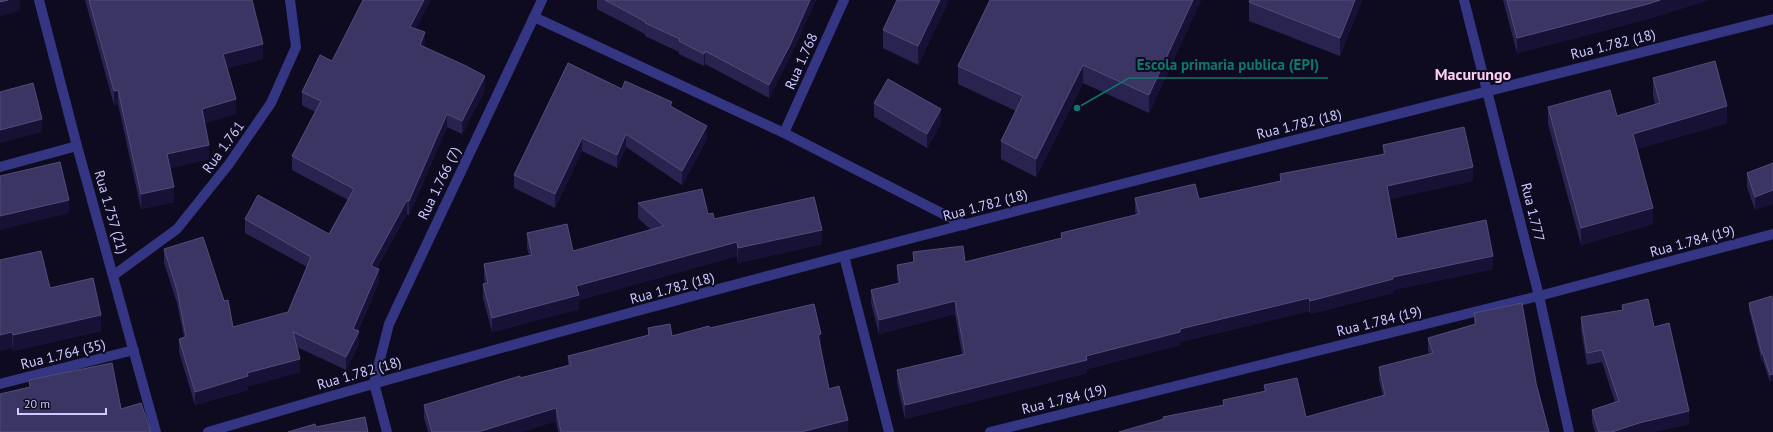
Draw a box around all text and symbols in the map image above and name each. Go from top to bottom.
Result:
street label: Rua 1.782 (18) [1569,25,1657,63]
street label: Rua 1.768 [781,30,821,92]
callout: Escola primaria publica (EPI) [1129,51,1328,78]
text: Escola primaria publica (EPI) [1137,55,1319,74]
district label: Macurungo [1435,64,1512,84]
street label: Rua 1.782 (18) [1255,105,1343,143]
street label: Rua 1.761 [198,117,248,177]
street label: Rua 1.766 (7) [414,143,464,223]
street label: Rua 1.757 (21) [90,168,132,256]
street label: Rua 1.777 [1517,181,1549,243]
street label: Rua 1.782 (18) [941,185,1029,225]
street label: Rua 1.784 (19) [1648,221,1736,261]
street label: Rua 1.782 (18) [628,268,716,308]
street label: Rua 1.784 (19) [1335,302,1423,340]
street label: Rua 1.764 (35) [19,335,107,373]
street label: Rua 1.782 (18) [315,352,403,394]
street label: Rua 1.784 (19) [1020,380,1108,418]
scale bar [18,390,106,416]
text: 20 m [24,396,50,411]

